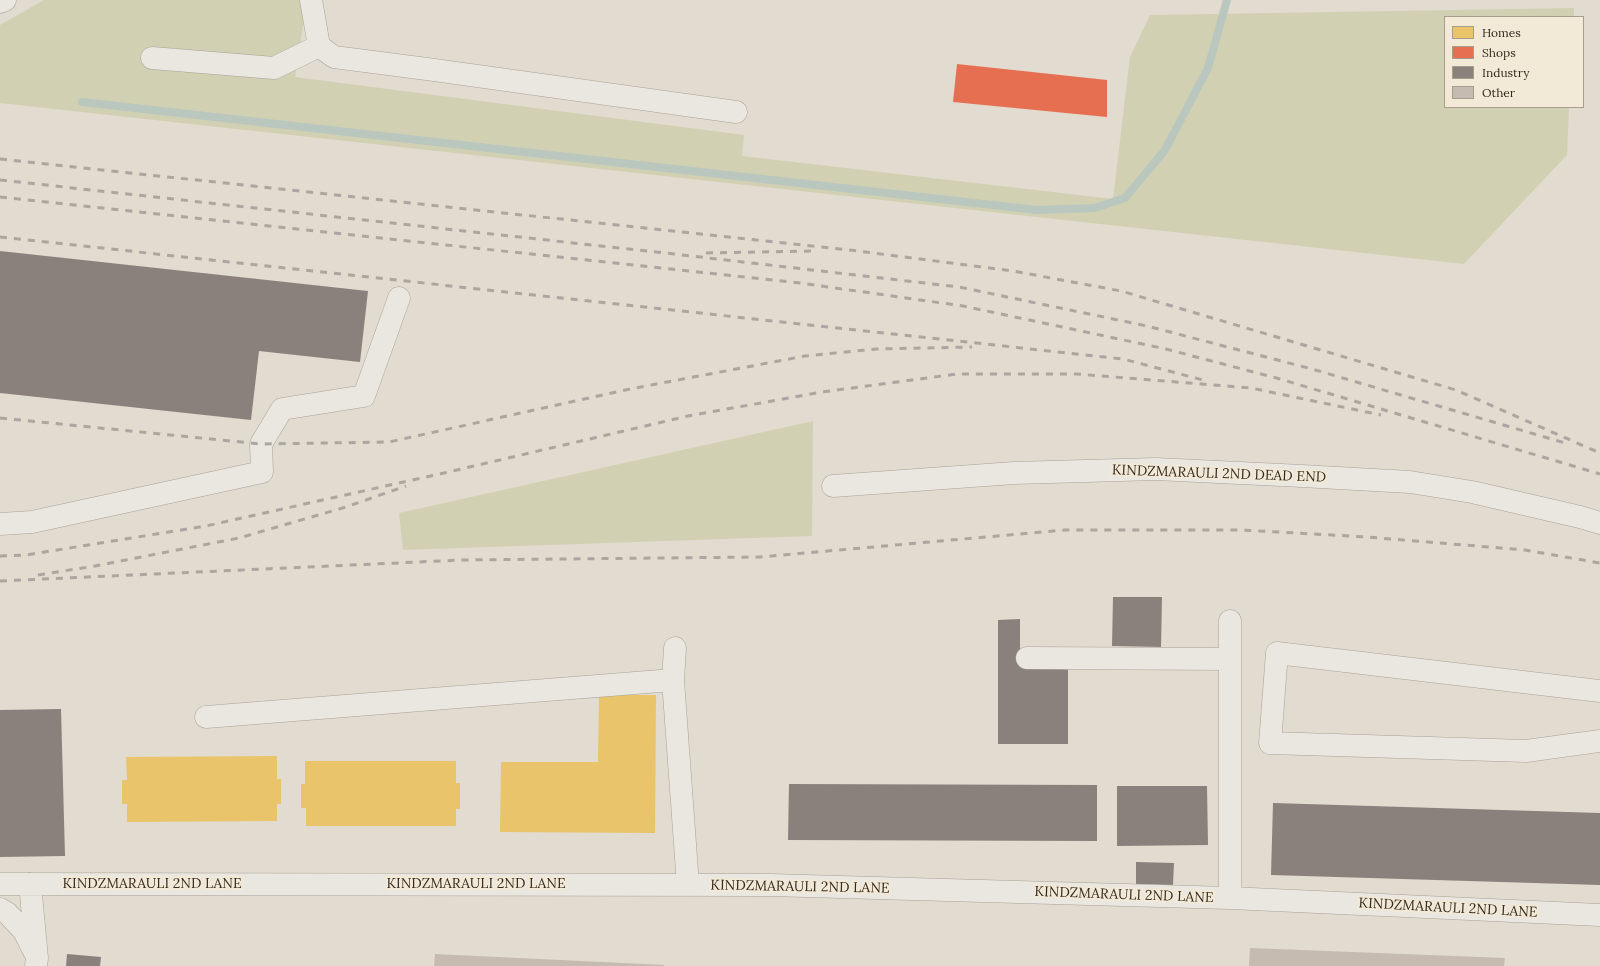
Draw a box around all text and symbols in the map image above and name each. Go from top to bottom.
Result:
legend [1444,16,1584,108]
text: Homes [1482,25,1521,40]
text: Shops [1482,45,1516,60]
text: Industry [1482,65,1529,80]
text: Other [1482,85,1515,100]
street label: KINDZMARAULI 2ND DEAD END [1112,462,1326,486]
street label: KINDZMARAULI 2ND LANE [62,876,242,892]
street label: KINDZMARAULI 2ND LANE [386,876,566,892]
street label: KINDZMARAULI 2ND LANE [710,877,890,897]
street label: KINDZMARAULI 2ND LANE [1034,883,1214,907]
street label: KINDZMARAULI 2ND LANE [1358,895,1538,921]

